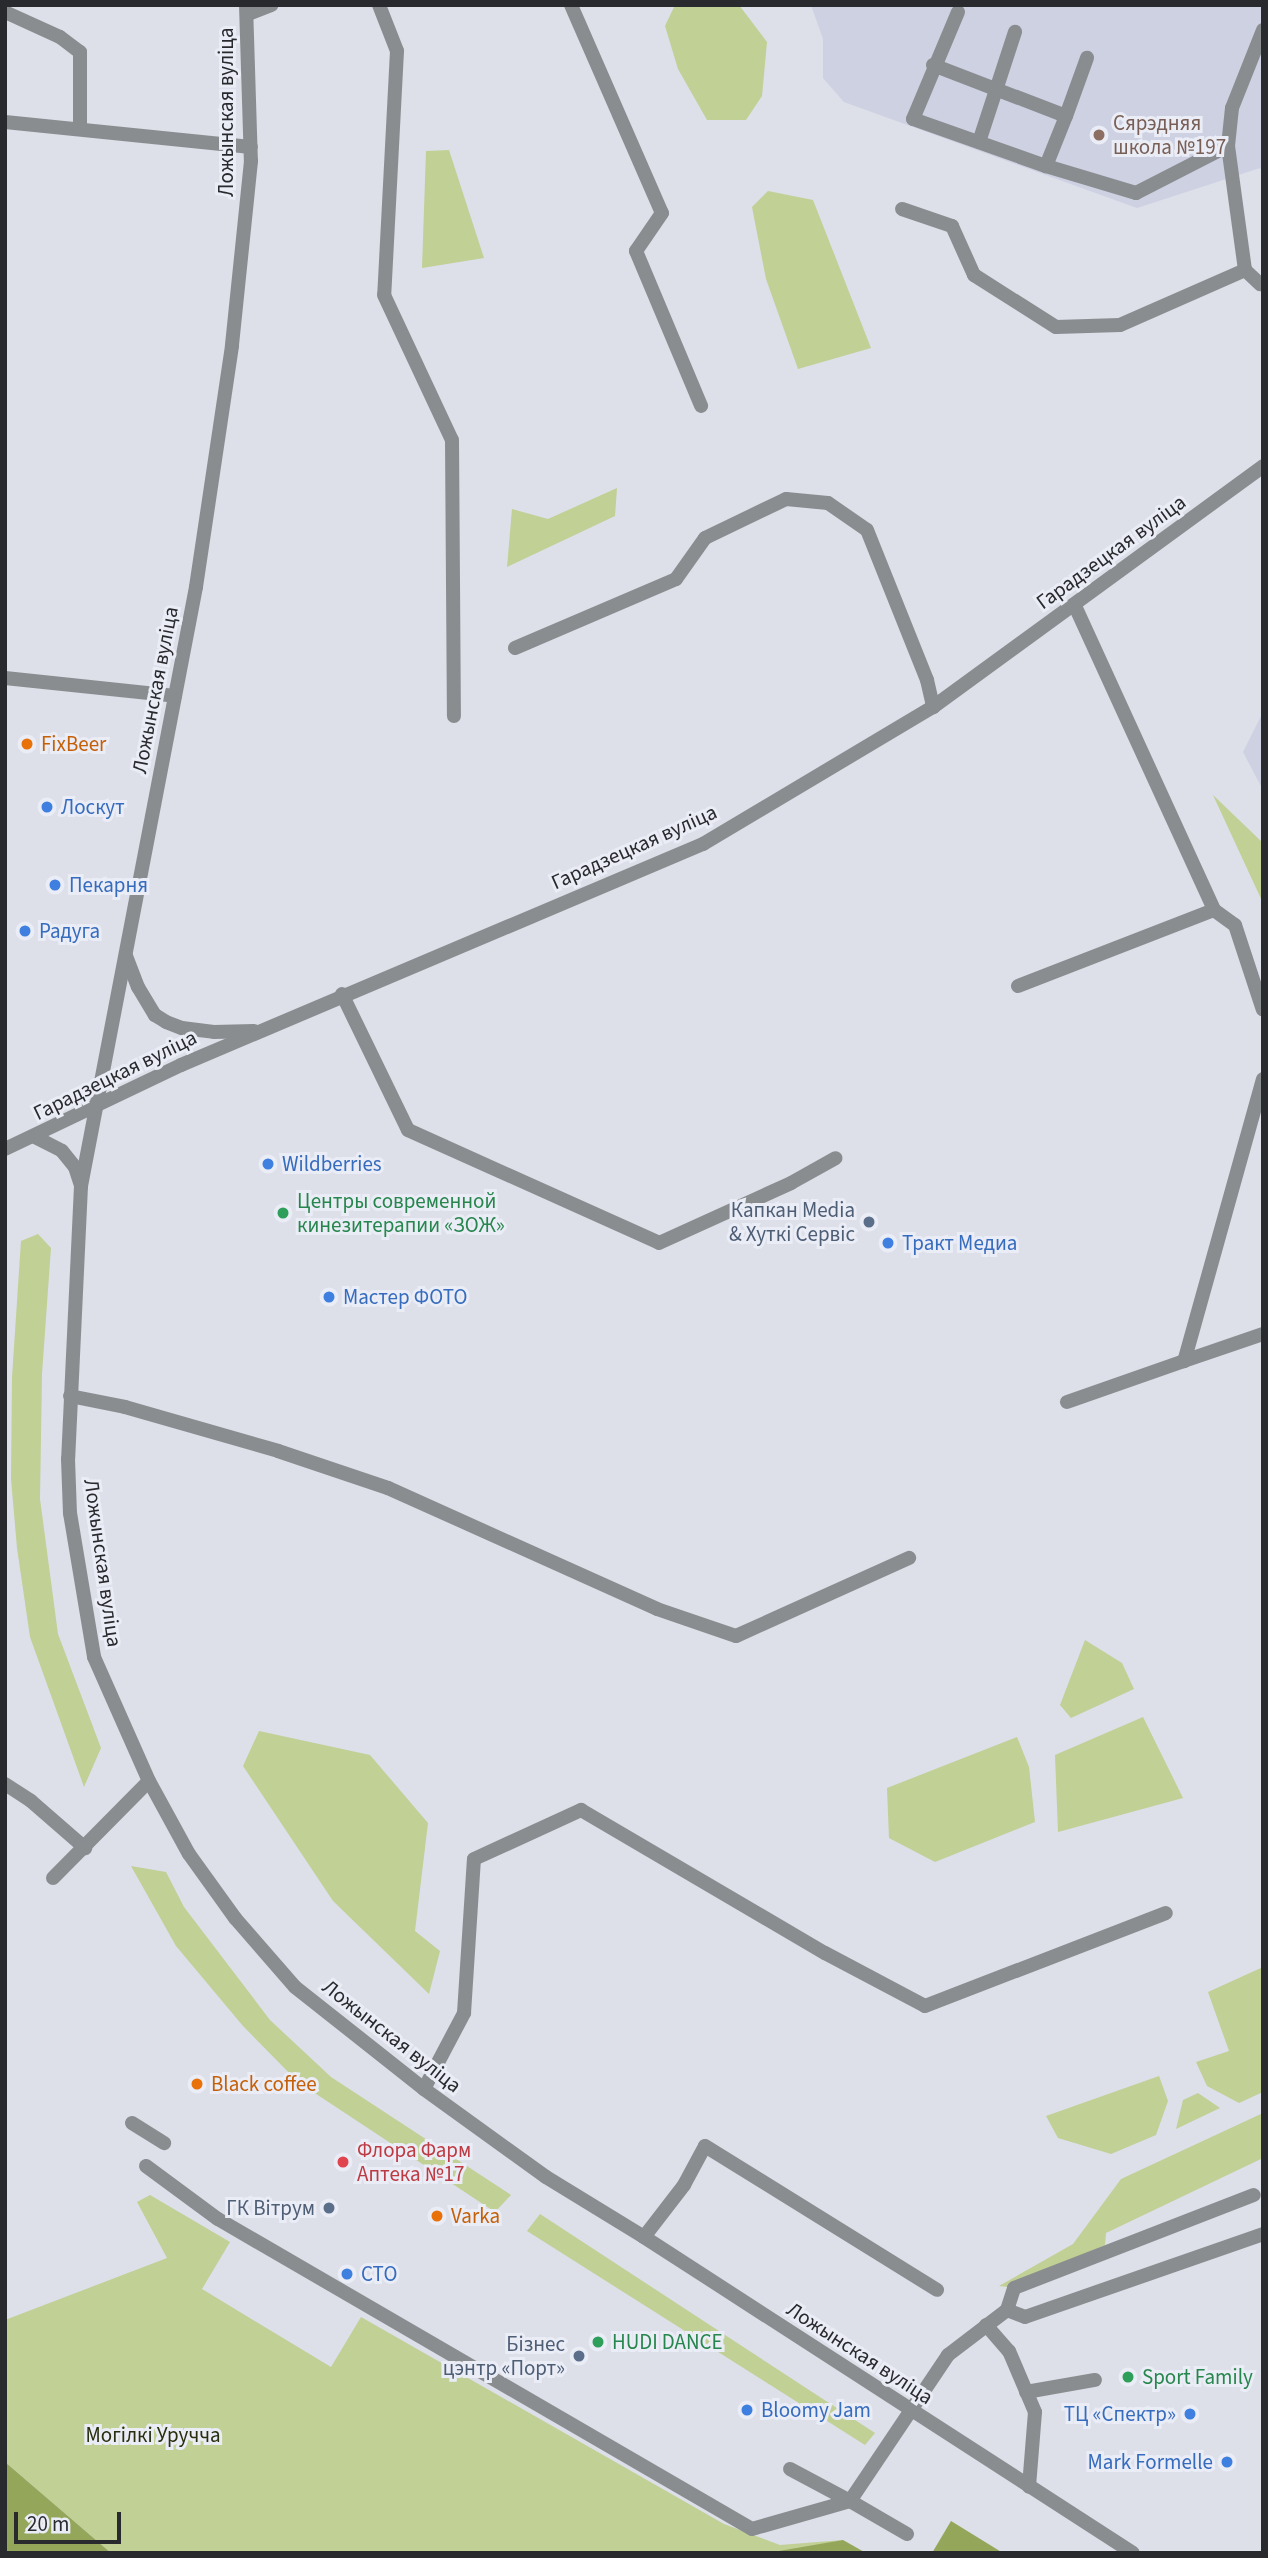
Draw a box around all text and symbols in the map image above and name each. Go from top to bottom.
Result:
street label: Ложынская вуліца [213,27,239,197]
place label: Сярэдняя школа №197 [1113,110,1226,160]
marker: Сярэдняя школа №197 [1091,127,1107,143]
street label: Гарадзецкая вуліца [1031,489,1191,615]
street label: Ложынская вуліца [126,604,184,776]
place label: FixBeer [41,731,106,757]
marker: FixBeer [19,736,35,752]
place label: Лоскут [61,794,125,820]
marker: Лоскут [39,799,55,815]
street label: Гарадзецкая вуліца [547,799,721,895]
place label: Пекарня [69,872,148,898]
marker: Пекарня [47,877,63,893]
place label: Радуга [39,918,100,944]
marker: Радуга [17,923,33,939]
street label: Гарадзецкая вуліца [29,1025,201,1125]
place label: Wildberries [282,1151,382,1177]
marker: Wildberries [260,1156,276,1172]
place label: Центры современной кинезитерапии «ЗОЖ» [297,1188,505,1238]
place label: Капкан Media & Хуткі Сервіс [729,1197,855,1247]
marker: Центры современной кинезитерапии «ЗОЖ» [275,1205,291,1221]
marker: Капкан Media & Хуткі Сервіс [861,1214,877,1230]
place label: Тракт Медиа [902,1230,1017,1256]
marker: Тракт Медиа [880,1235,896,1251]
place label: Мастер ФОТО [343,1284,467,1310]
marker: Мастер ФОТО [321,1289,337,1305]
street label: Ложынская вуліца [79,1477,127,1649]
street label: Ложынская вуліца [318,1974,466,2098]
place label: Black coffee [211,2071,317,2097]
marker: Black coffee [189,2076,205,2092]
place label: Флора Фарм Аптека №17 [357,2137,471,2187]
marker: Флора Фарм Аптека №17 [335,2154,351,2170]
place label: ГК Вітрум [226,2195,315,2221]
marker: ГК Вітрум [321,2200,337,2216]
place label: Varka [451,2203,500,2229]
marker: Varka [429,2208,445,2224]
place label: СТО [361,2261,397,2287]
marker: СТО [339,2266,355,2282]
street label: Ложынская вуліца [782,2296,938,2410]
place label: HUDI DANCE [612,2329,723,2355]
place label: Бізнес цэнтр «Порт» [443,2331,565,2381]
marker: HUDI DANCE [590,2334,606,2350]
marker: Бізнес цэнтр «Порт» [571,2348,587,2364]
place label: Sport Family [1142,2364,1253,2390]
marker: Sport Family [1120,2369,1136,2385]
place label: Bloomy Jam [761,2397,871,2423]
place label: ТЦ «Спектр» [1064,2401,1176,2427]
marker: Bloomy Jam [739,2402,755,2418]
marker: ТЦ «Спектр» [1182,2406,1198,2422]
park label: Могілкі Уручча [86,2422,220,2448]
place label: Mark Formelle [1088,2449,1213,2475]
marker: Mark Formelle [1219,2454,1235,2470]
scale bar [18,2498,124,2542]
text: 20 m [27,2509,69,2539]

